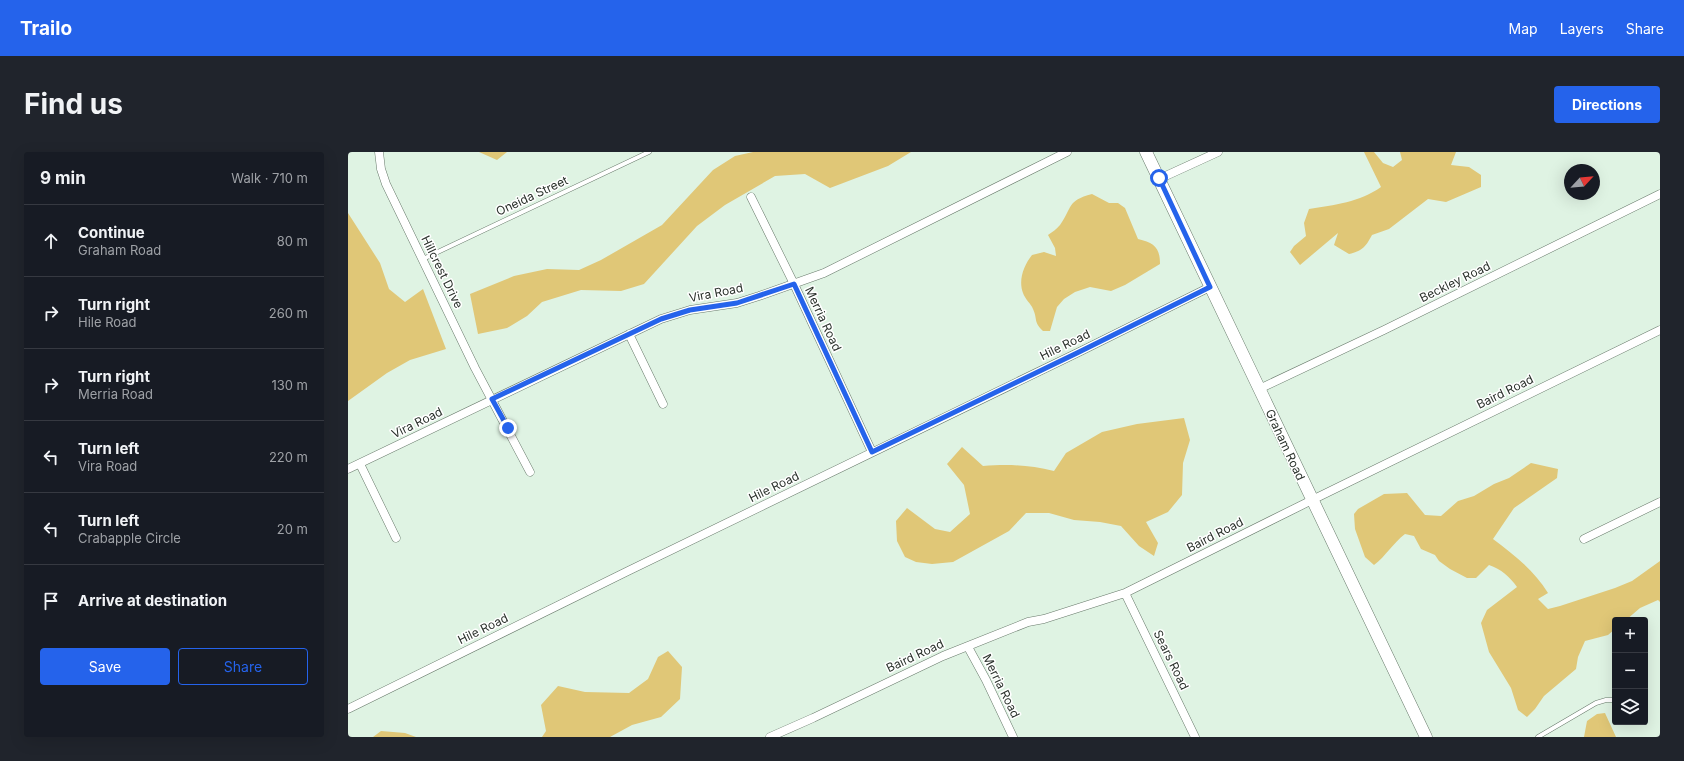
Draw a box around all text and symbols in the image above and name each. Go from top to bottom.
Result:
text: Trailo [20,17,72,40]
text: Map [1509,20,1538,37]
text: Layers [1560,20,1604,37]
text: Share [1626,20,1664,37]
button: Directions [1554,86,1660,123]
text: Find us [24,87,123,121]
north arrow [1564,164,1600,200]
text: 9 min [40,168,86,188]
route start [1150,169,1168,187]
text: Walk · 710 m [231,170,308,186]
street label: Oneida Street [493,172,570,219]
text: Continue [78,223,145,242]
icon: ahead [40,230,62,252]
text: 80 m [277,233,308,249]
street label: Hillcrest Drive [418,233,467,311]
text: Graham Road [78,242,161,258]
street label: Beckley Road [1417,258,1493,305]
street label: Vira Road [688,280,744,305]
street label: Merria Road [802,284,845,353]
text: Turn right [78,295,150,314]
icon: right [40,302,62,324]
text: 260 m [269,305,308,321]
text: Hile Road [78,314,137,330]
street label: Hile Road [1037,326,1092,363]
text: Turn right [78,367,150,386]
street label: Baird Road [1474,371,1536,412]
icon: right [40,374,62,396]
text: 130 m [271,377,308,393]
text: Merria Road [78,386,153,402]
street label: Vira Road [389,404,445,441]
street label: Graham Road [1262,407,1308,483]
route end [499,419,517,437]
text: Turn left [78,439,139,458]
icon: left [40,446,62,468]
text: 220 m [269,449,308,465]
text: Vira Road [78,458,137,474]
street label: Hile Road [746,468,801,505]
text: Turn left [78,511,139,530]
street label: Baird Road [1184,514,1246,555]
icon: left [40,518,62,540]
text: 20 m [277,521,308,537]
text: Crabapple Circle [78,530,181,546]
icon: arrive [40,590,62,612]
text: Arrive at destination [78,591,227,610]
street label: Hile Road [455,610,510,647]
map controls [1612,617,1648,725]
button: + [1612,617,1648,653]
street label: Sears Road [1151,627,1192,692]
street label: Baird Road [884,636,946,675]
button: Save [40,648,170,685]
button: Share [178,648,308,685]
street label: Merria Road [980,651,1023,720]
button: − [1612,653,1648,689]
button: layers [1612,689,1648,725]

